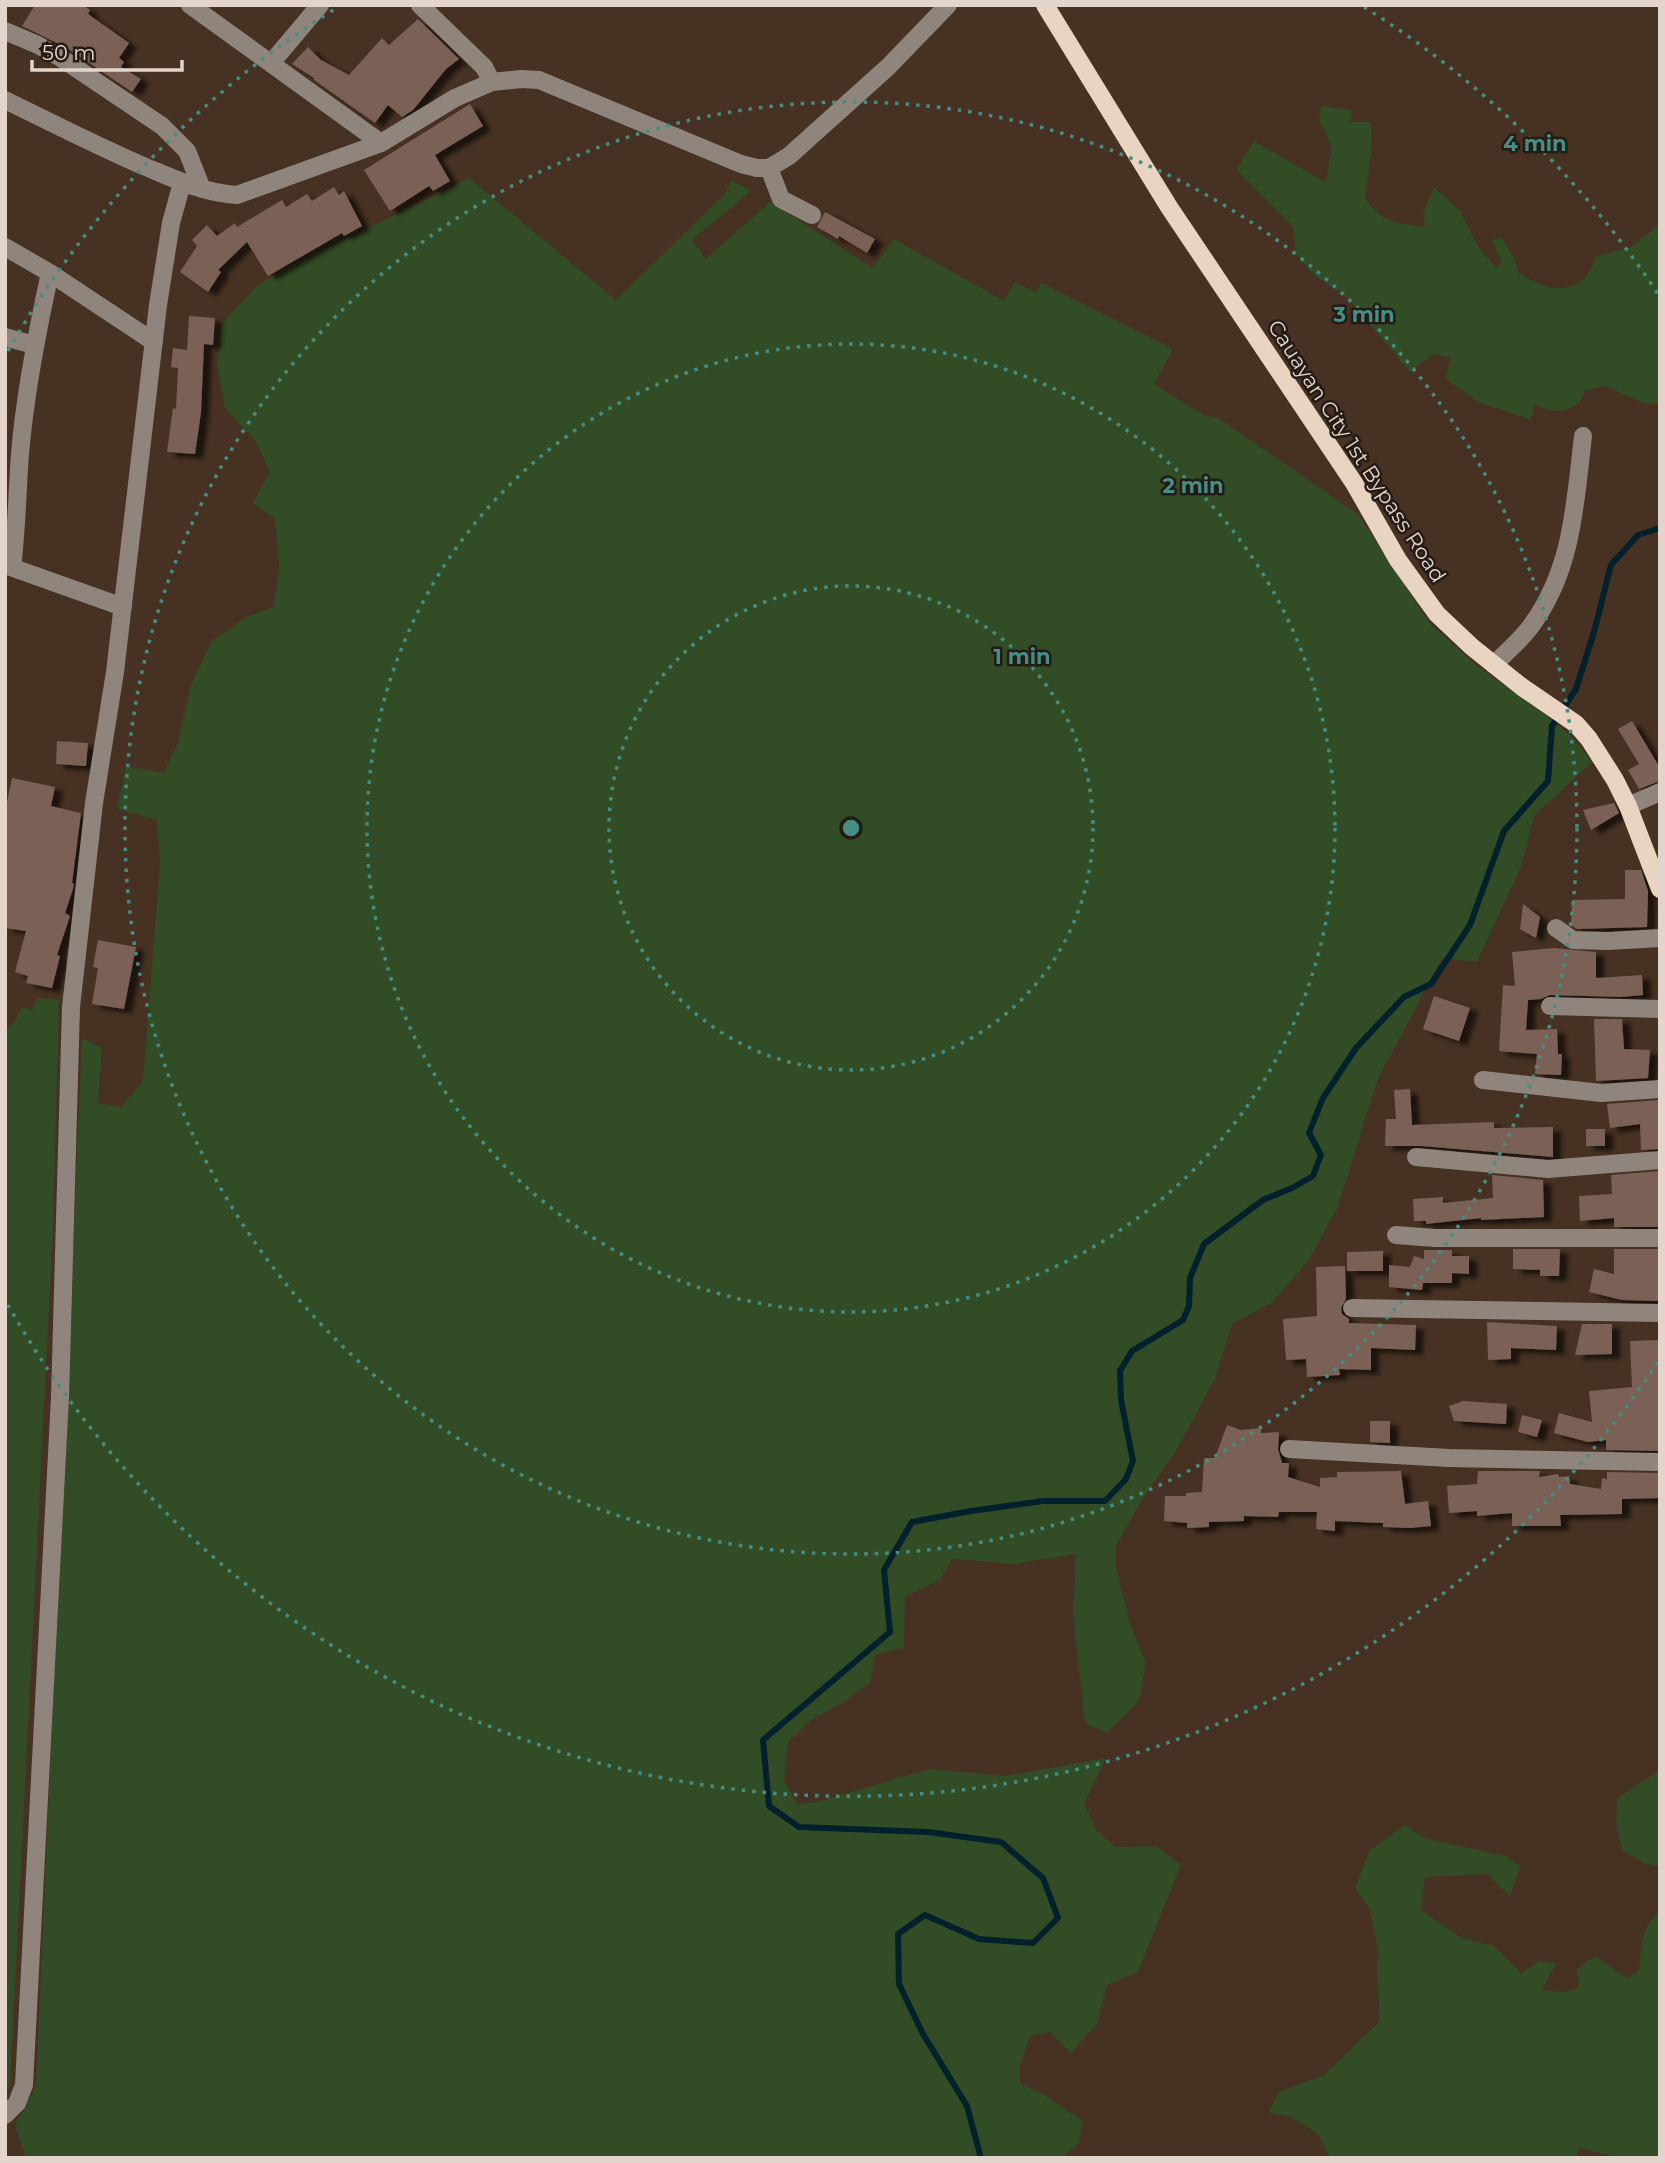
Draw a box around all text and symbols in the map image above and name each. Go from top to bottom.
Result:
scale bar [32,28,182,72]
text: 50 m [42,40,96,65]
text: 4 min [1503,131,1567,156]
text: 3 min [1332,302,1395,327]
street label: Cauayan City 1st Bypass Road [1263,315,1451,587]
text: 2 min [1162,473,1224,498]
text: 1 min [993,644,1051,669]
centre of rings [839,816,863,840]

